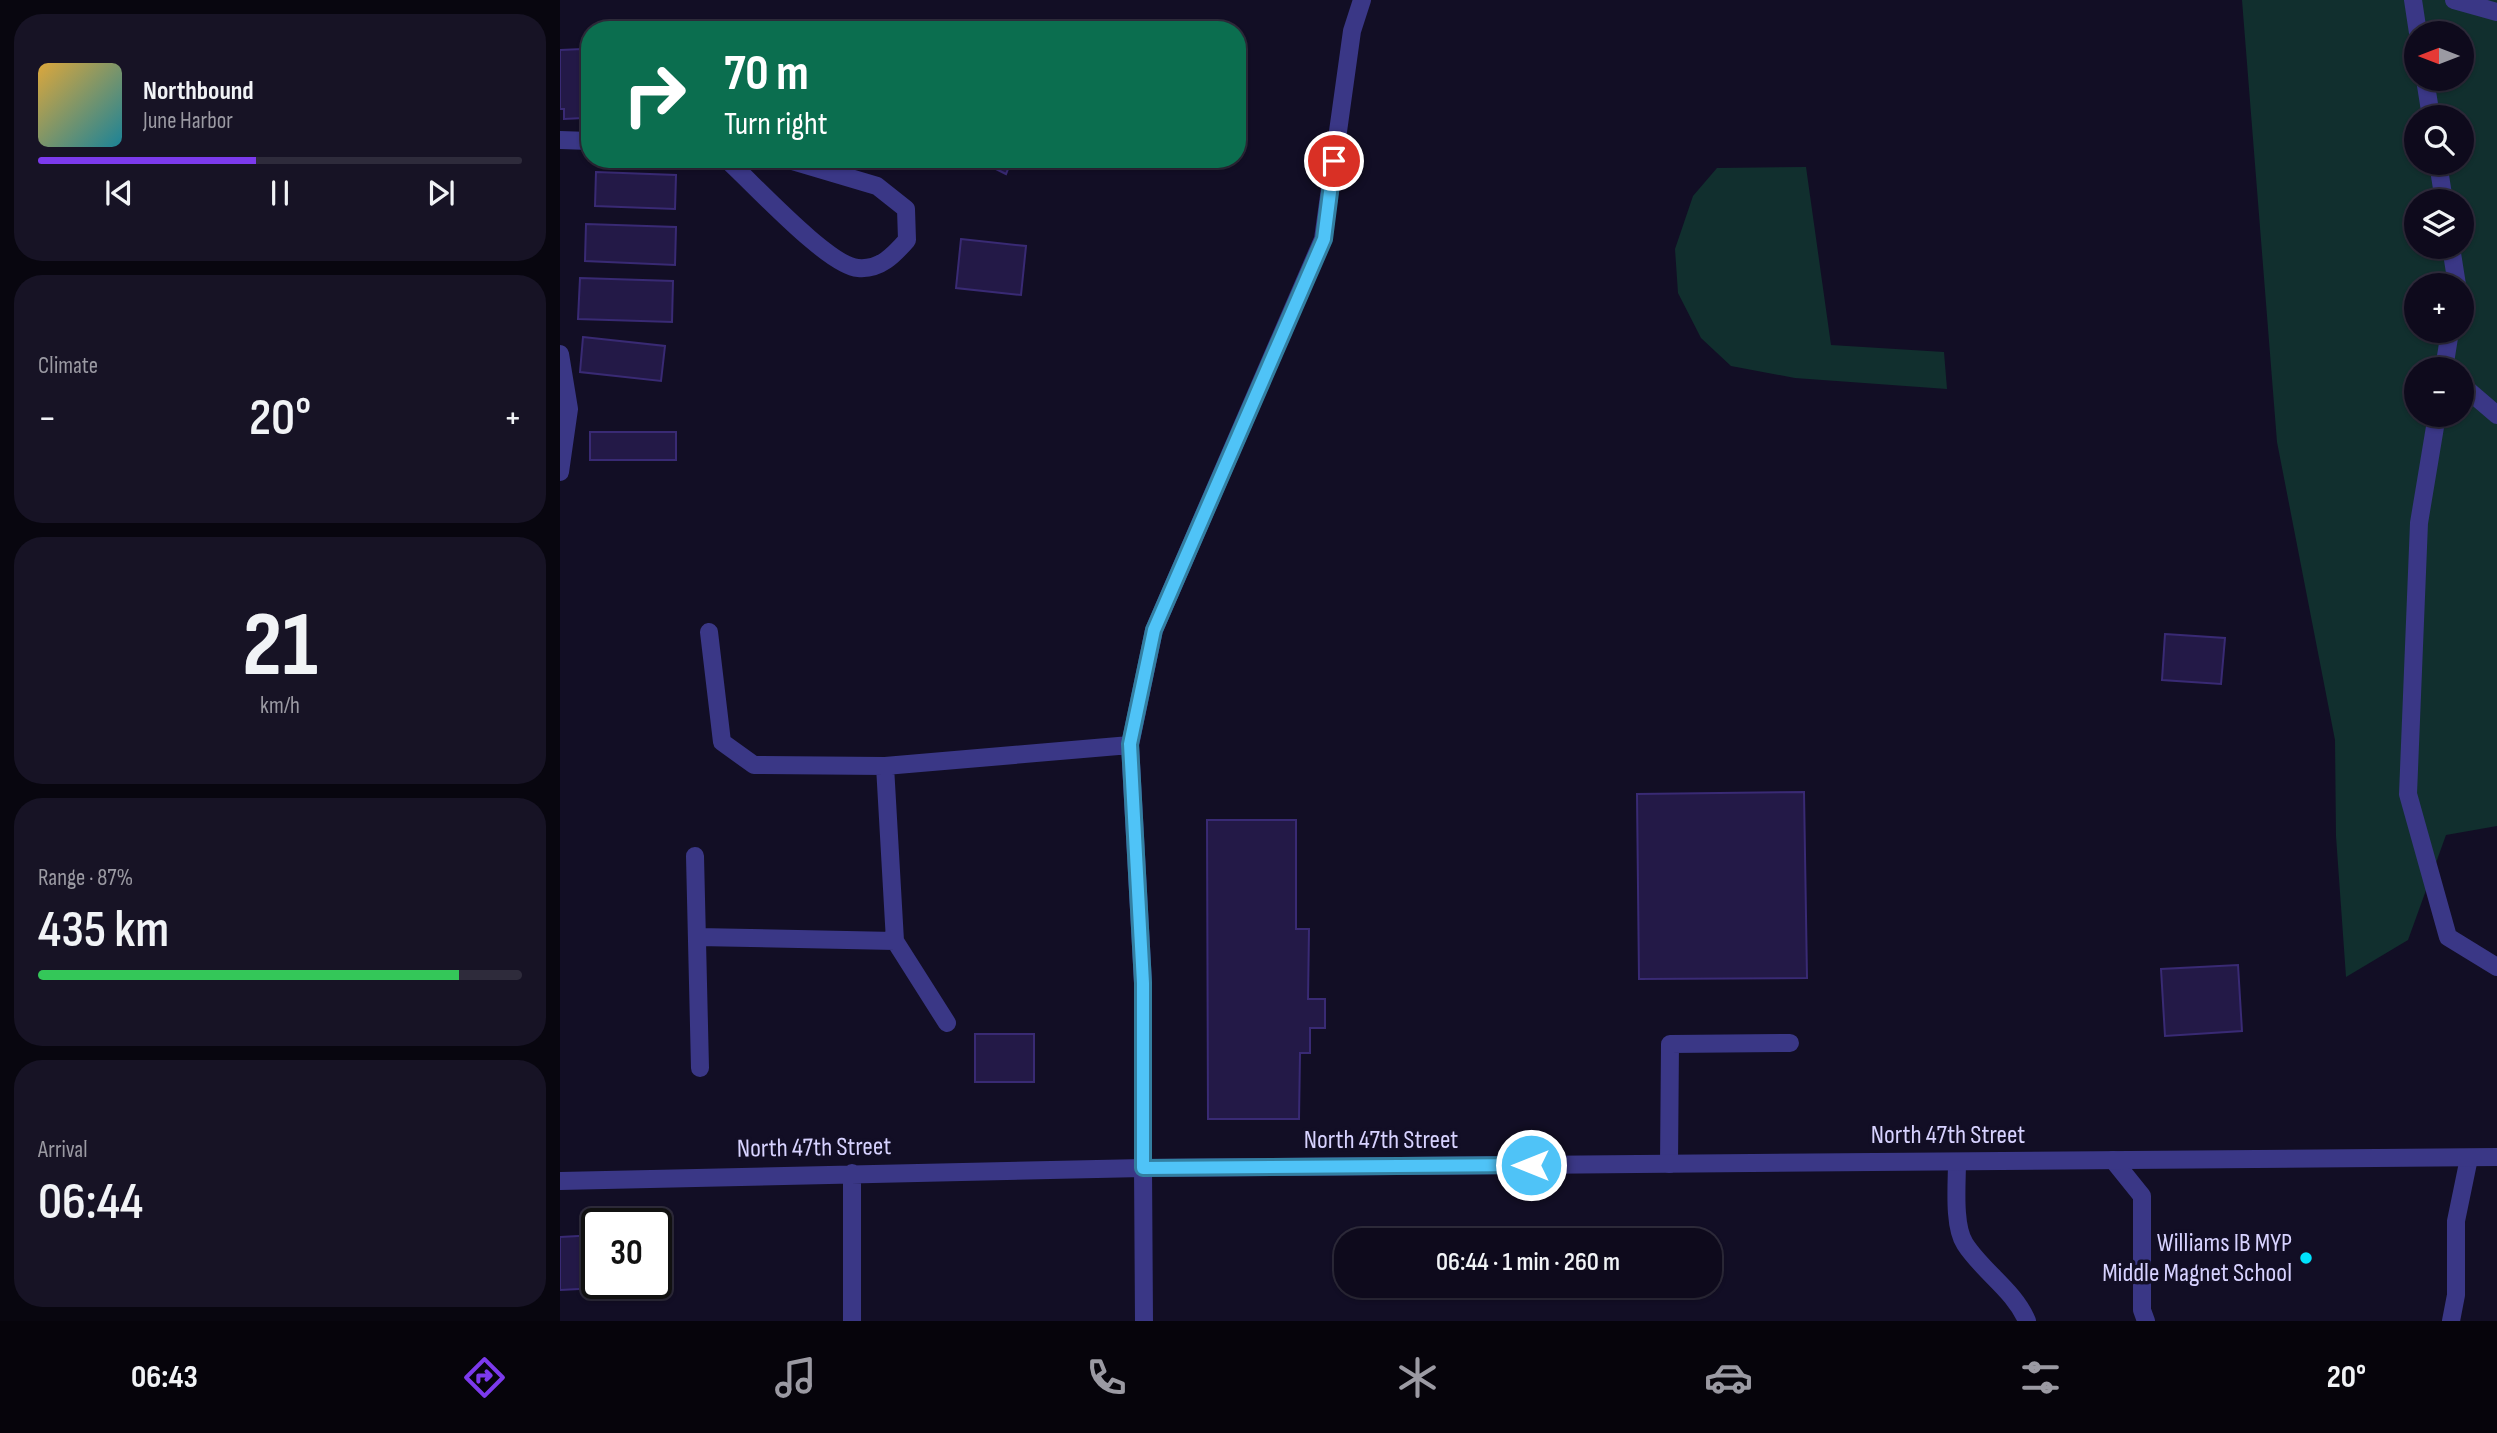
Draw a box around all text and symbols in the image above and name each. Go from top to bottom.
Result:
north arrow [2404,21,2474,91]
map controls [2404,21,2474,427]
text: 70 m [724,45,809,104]
icon: right [609,49,700,140]
text: Northbound [143,76,254,107]
text: Turn right [724,105,828,144]
button: search [2404,105,2474,175]
text: June Harbor [143,107,233,135]
pin [1304,131,1364,191]
icon: arrive [1315,142,1353,180]
icon: previous [100,174,138,212]
icon: pause [261,174,299,212]
icon: next [422,174,460,212]
button: layers [2404,189,2474,259]
button: + [2404,273,2474,343]
text: Climate [38,352,98,380]
button: − [2404,357,2474,427]
text: 20° [249,387,311,450]
text: − [38,396,57,441]
text: + [503,396,522,441]
text: 21 [242,592,318,701]
text: km/h [260,692,300,720]
text: Range · 87% [38,864,133,892]
text: 435 km [38,899,169,962]
street label: North 47th Street [1871,1120,2025,1151]
street label: North 47th Street [1304,1125,1458,1156]
position arrow [1494,1128,1568,1202]
street label: North 47th Street [737,1131,892,1165]
text: Arrival [38,1136,87,1164]
text: 06:44 [38,1171,143,1234]
speed limit sign: 30 [581,1208,672,1299]
place label: Williams IB MYP Middle Magnet School [2102,1228,2292,1289]
text: 06:44 · 1 min · 260 m [1436,1247,1620,1278]
marker: Williams IB MYP Middle Magnet School [2298,1250,2314,1266]
icon: directions [460,1353,509,1402]
icon: music [771,1353,820,1402]
icon: phone [1082,1353,1131,1402]
icon: climate [1393,1353,1442,1402]
icon: car [1704,1353,1753,1402]
icon: filters [2016,1353,2065,1402]
text: 06:43 [131,1358,198,1397]
text: 20° [2327,1358,2366,1397]

